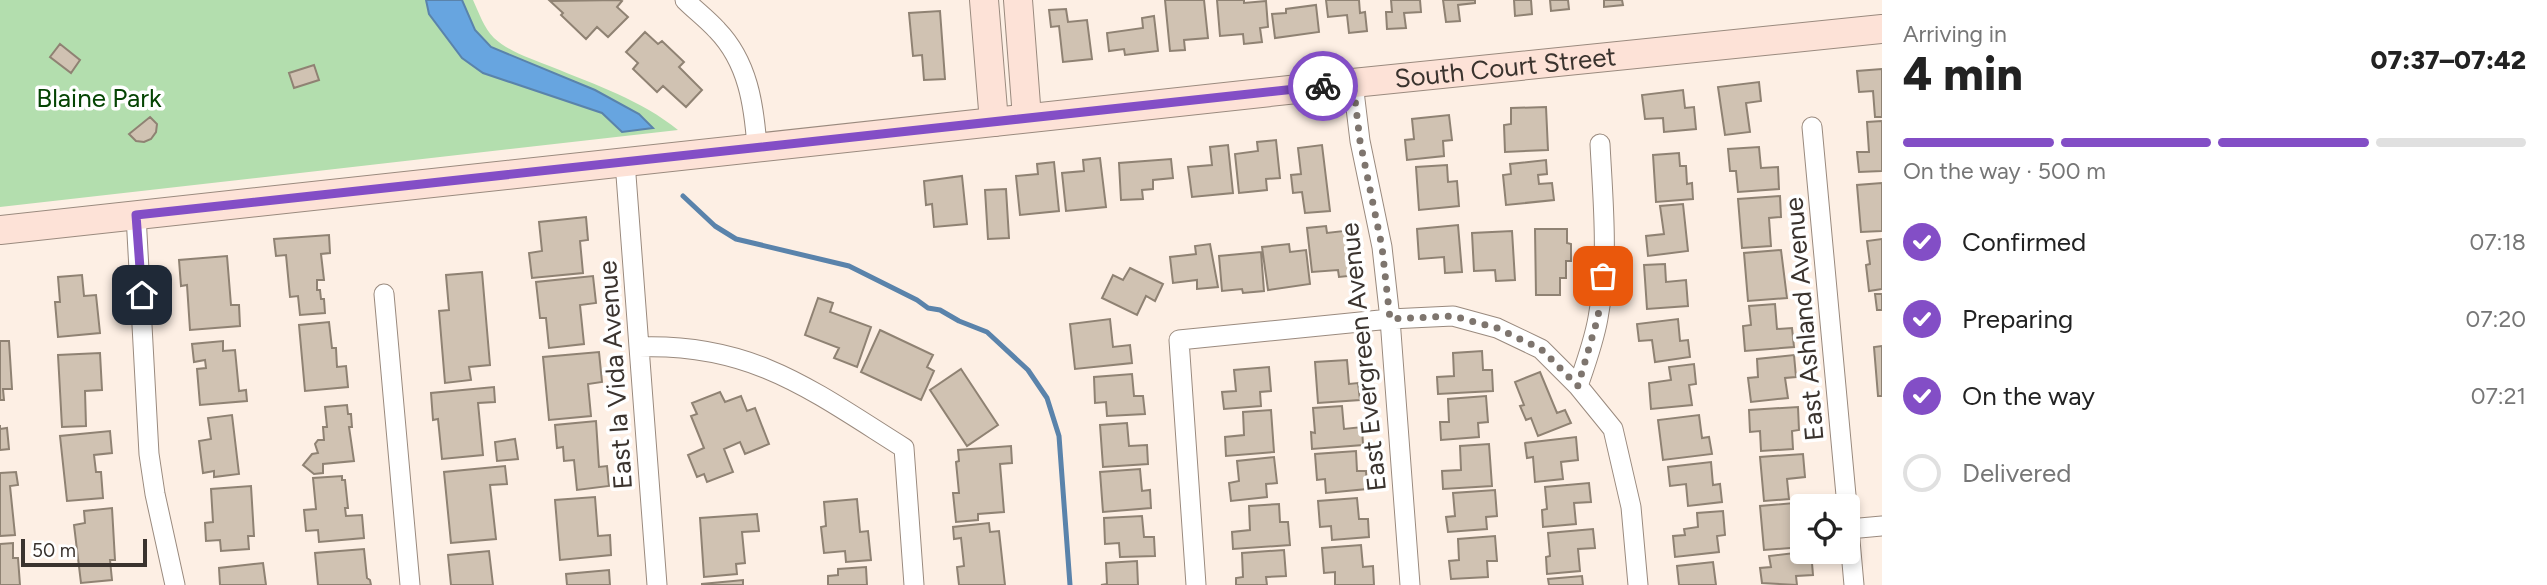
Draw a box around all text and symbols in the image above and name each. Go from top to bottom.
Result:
text: Arriving in [1903,20,2007,48]
street label: South Court Street [1393,40,1618,95]
text: 07:37–07:42 [2370,44,2526,76]
text: 4 min [1903,46,2023,102]
courier [1288,51,1358,121]
icon: bike [1304,67,1342,105]
park label: Blaine Park [36,82,162,114]
text: On the way · 500 m [1903,157,2106,185]
street label: East Ashland Avenue [1777,196,1831,442]
street label: East Evergreen Avenue [1333,221,1393,493]
icon: check [1903,223,1941,261]
text: Confirmed [1962,226,2086,258]
text: 07:18 [2469,228,2526,256]
pin [1573,246,1633,306]
icon: bag [1584,257,1622,295]
street label: East la Vida Avenue [591,260,639,490]
pin [112,265,172,325]
icon: home [123,276,161,314]
icon: check [1903,300,1941,338]
text: Preparing [1962,303,2073,335]
text: 07:20 [2465,305,2526,333]
icon: check [1903,377,1941,415]
text: On the way [1962,380,2095,412]
text: 07:21 [2471,382,2526,410]
text: Delivered [1962,457,2071,489]
map controls [1790,494,1860,564]
button: locate [1790,494,1860,564]
scale bar [21,536,147,568]
text: 50 m [32,539,76,562]

